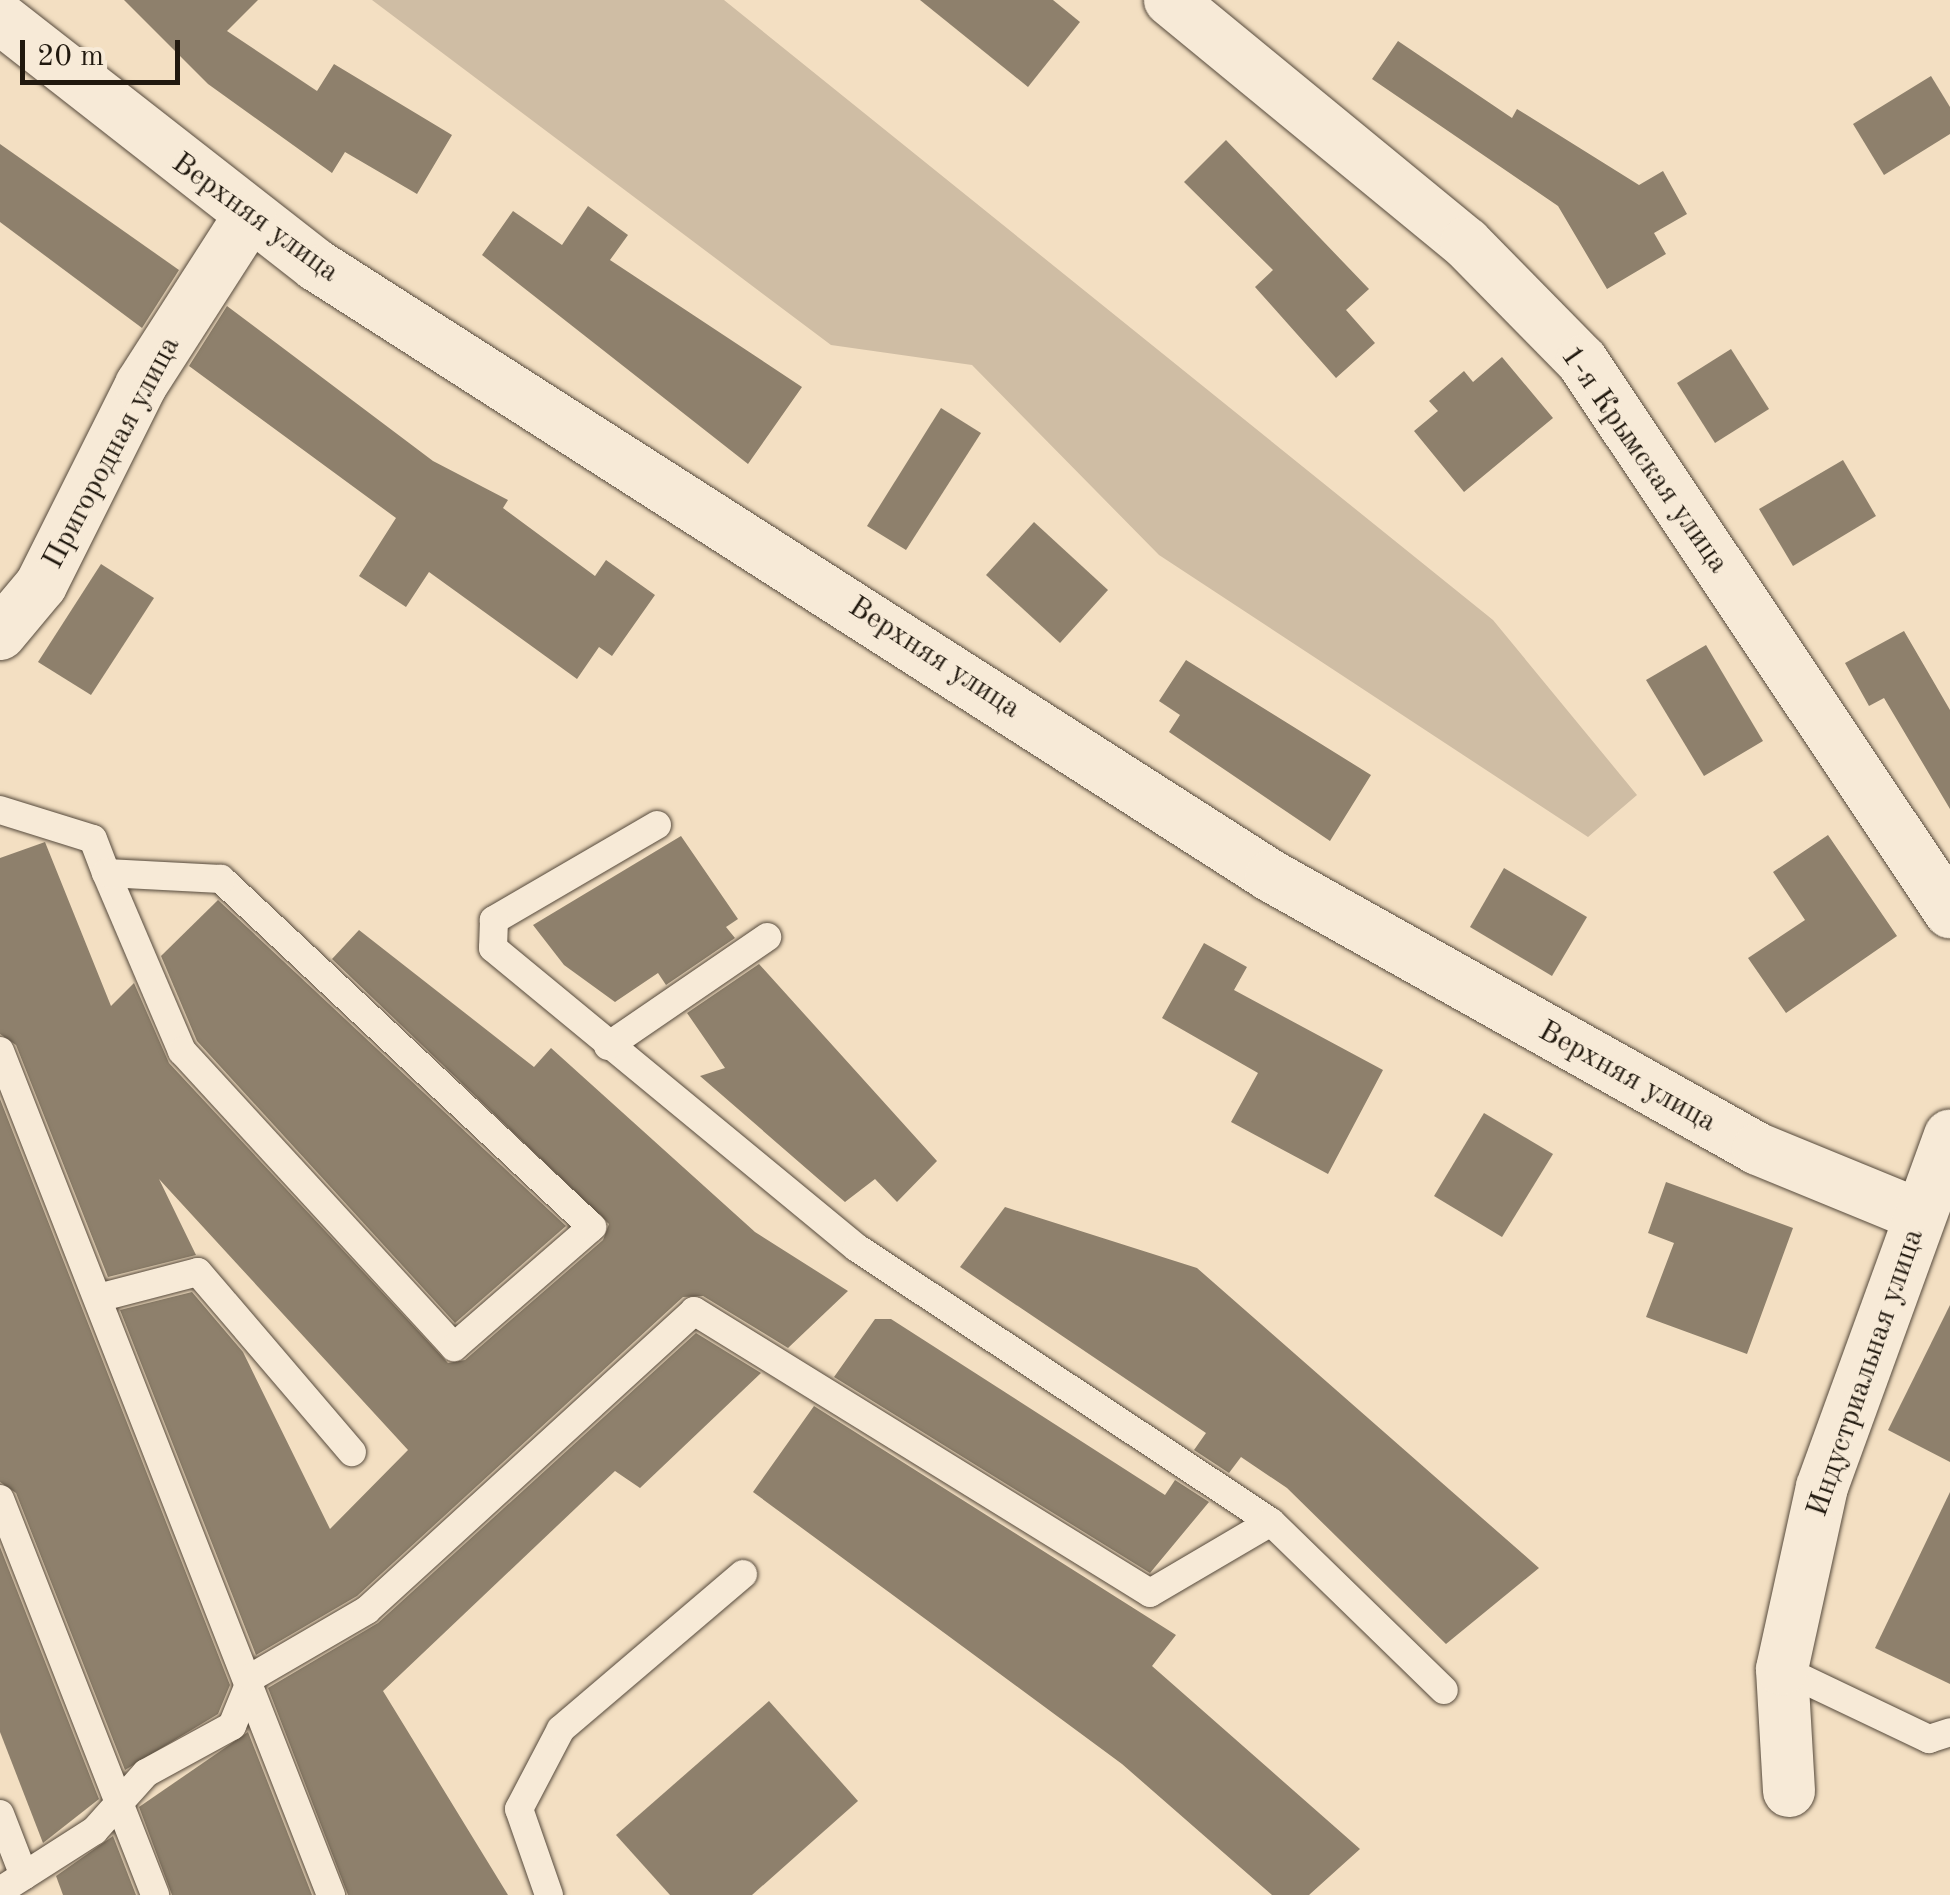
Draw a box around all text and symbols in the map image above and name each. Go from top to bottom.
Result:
scale bar [25,20,185,82]
text: 20 m [37,42,104,72]
street label: Верхняя улица [164,145,346,291]
street label: Пригородная улица [36,331,188,575]
street label: 1-я Крымская улица [1552,339,1736,581]
street label: Верхняя улица [841,589,1027,727]
street label: Верхняя улица [1532,1013,1722,1141]
street label: Индустриальная улица [1800,1224,1932,1522]

